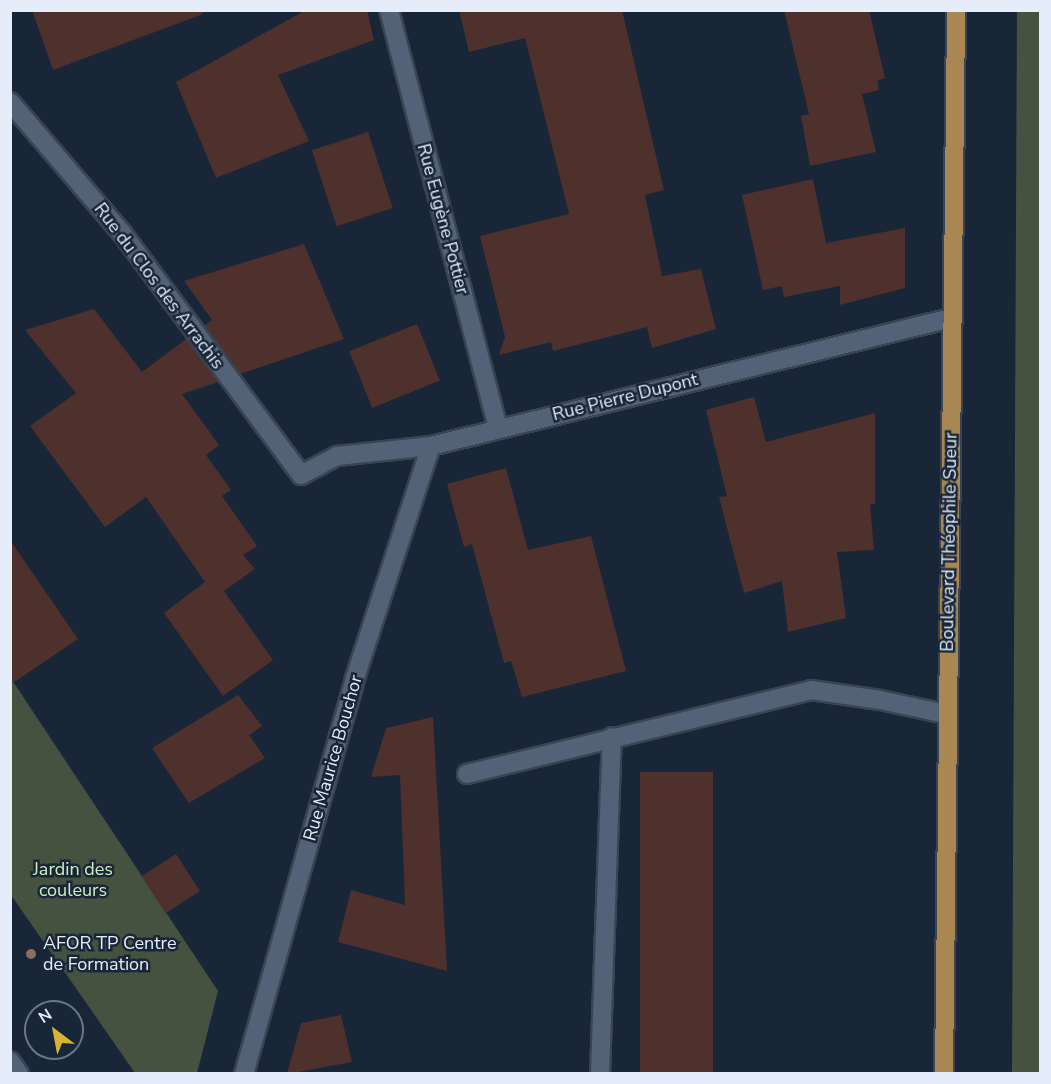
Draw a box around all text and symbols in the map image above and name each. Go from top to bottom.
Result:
street label: Rue Eugène Pottier [413,141,473,297]
street label: Rue du Clos des Arrachis [89,199,229,373]
street label: Rue Pierre Dupont [550,369,700,425]
street label: Boulevard Théophile Sueur [936,432,962,652]
street label: Rue Maurice Bouchor [299,673,367,843]
park label: Jardin des couleurs [33,859,113,902]
place label: AFOR TP Centre de Formation [43,933,177,976]
marker: AFOR TP Centre de Formation [24,947,38,961]
north arrow [24,1000,84,1060]
text: N [35,1004,56,1029]

